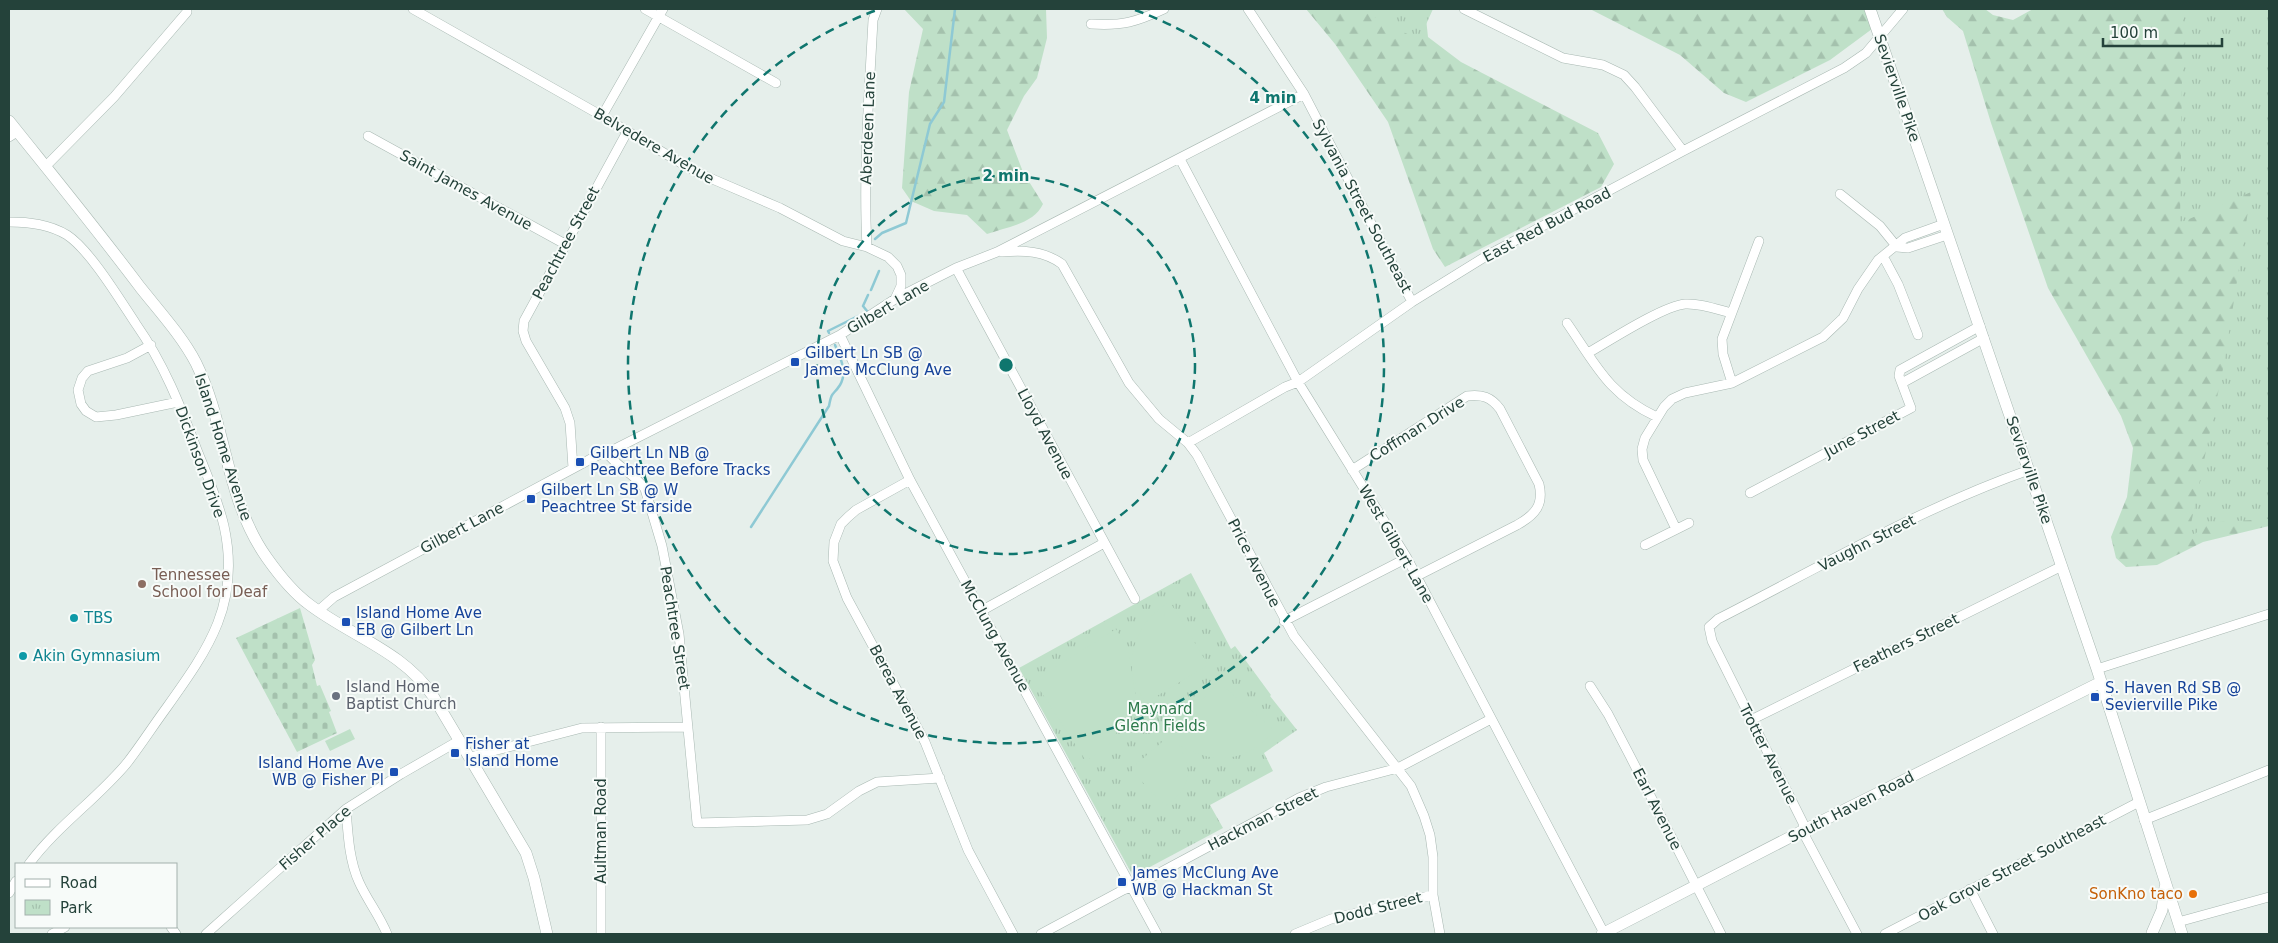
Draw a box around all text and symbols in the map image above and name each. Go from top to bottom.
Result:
scale bar [2103,15,2222,47]
text: 100 m [2110,24,2158,42]
street label: Sevierville Pike [1870,32,1924,144]
street label: Aberdeen Lane [857,71,879,185]
text: 4 min [1249,89,1297,107]
street label: Belvedere Avenue [591,104,717,188]
street label: Sylvania Street Southeast [1308,116,1416,296]
street label: Saint James Avenue [397,146,535,234]
text: 2 min [982,167,1030,185]
street label: Peachtree Street [529,183,603,303]
street label: East Red Bud Road [1480,184,1614,266]
street label: Gilbert Lane [844,276,932,338]
place label: Gilbert Ln SB @ James McClung Ave [804,344,952,379]
marker: Gilbert Ln SB @ James McClung Ave [789,356,801,368]
centre of rings [997,356,1015,374]
street label: Island Home Avenue [191,371,255,523]
street label: Lloyd Avenue [1013,385,1077,483]
street label: Coffman Drive [1366,393,1468,465]
street label: Dickinson Drive [171,404,229,520]
street label: June Street [1820,407,1903,462]
street label: Sevierville Pike [2002,414,2056,526]
place label: Gilbert Ln NB @ Peachtree Before Tracks [590,444,771,479]
marker: Gilbert Ln NB @ Peachtree Before Tracks [574,456,586,468]
place label: Gilbert Ln SB @ W Peachtree St farside [541,481,692,516]
street label: West Gilbert Lane [1355,482,1437,606]
marker: Gilbert Ln SB @ W Peachtree St farside [525,493,537,505]
street label: Gilbert Lane [417,499,507,557]
street label: Vaughn Street [1815,511,1919,575]
street label: Price Avenue [1224,516,1284,610]
street label: Peachtree Street [656,565,694,691]
place label: Tennessee School for Deaf [151,566,268,601]
street label: McClung Avenue [957,577,1033,695]
marker: Tennessee School for Deaf [136,578,148,590]
place label: Island Home Ave EB @ Gilbert Ln [356,604,482,639]
place label: TBS [83,609,113,627]
street label: Feathers Street [1850,610,1962,676]
marker: TBS [68,612,80,624]
marker: Island Home Ave EB @ Gilbert Ln [340,616,352,628]
street label: Berea Avenue [866,642,930,742]
place label: Akin Gymnasium [33,647,160,665]
marker: Akin Gymnasium [17,650,29,662]
place label: Island Home Baptist Church [346,678,457,713]
place label: S. Haven Rd SB @ Sevierville Pike [2105,679,2241,714]
marker: Island Home Baptist Church [330,690,342,702]
marker: S. Haven Rd SB @ Sevierville Pike [2089,691,2101,703]
park label: Maynard Glenn Fields [1114,700,1206,735]
street label: Trotter Avenue [1735,700,1801,807]
place label: Fisher at Island Home [465,735,559,770]
marker: Fisher at Island Home [449,747,461,759]
place label: Island Home Ave WB @ Fisher Pl [258,754,384,789]
street label: Earl Avenue [1629,765,1685,853]
marker: Island Home Ave WB @ Fisher Pl [388,766,400,778]
street label: South Haven Road [1785,767,1917,847]
street label: Aultman Road [592,778,610,884]
street label: Hackman Street [1205,783,1321,854]
street label: Fisher Place [275,802,355,874]
street label: Oak Grove Street Southeast [1915,811,2109,925]
legend [15,863,178,928]
place label: James McClung Ave WB @ Hackman St [1131,864,1279,899]
text: Road [60,874,98,892]
marker: James McClung Ave WB @ Hackman St [1116,876,1128,888]
place label: SonKno taco [2089,885,2183,903]
street label: Dodd Street [1332,888,1424,928]
marker: SonKno taco [2187,888,2199,900]
text: Park [60,899,93,917]

